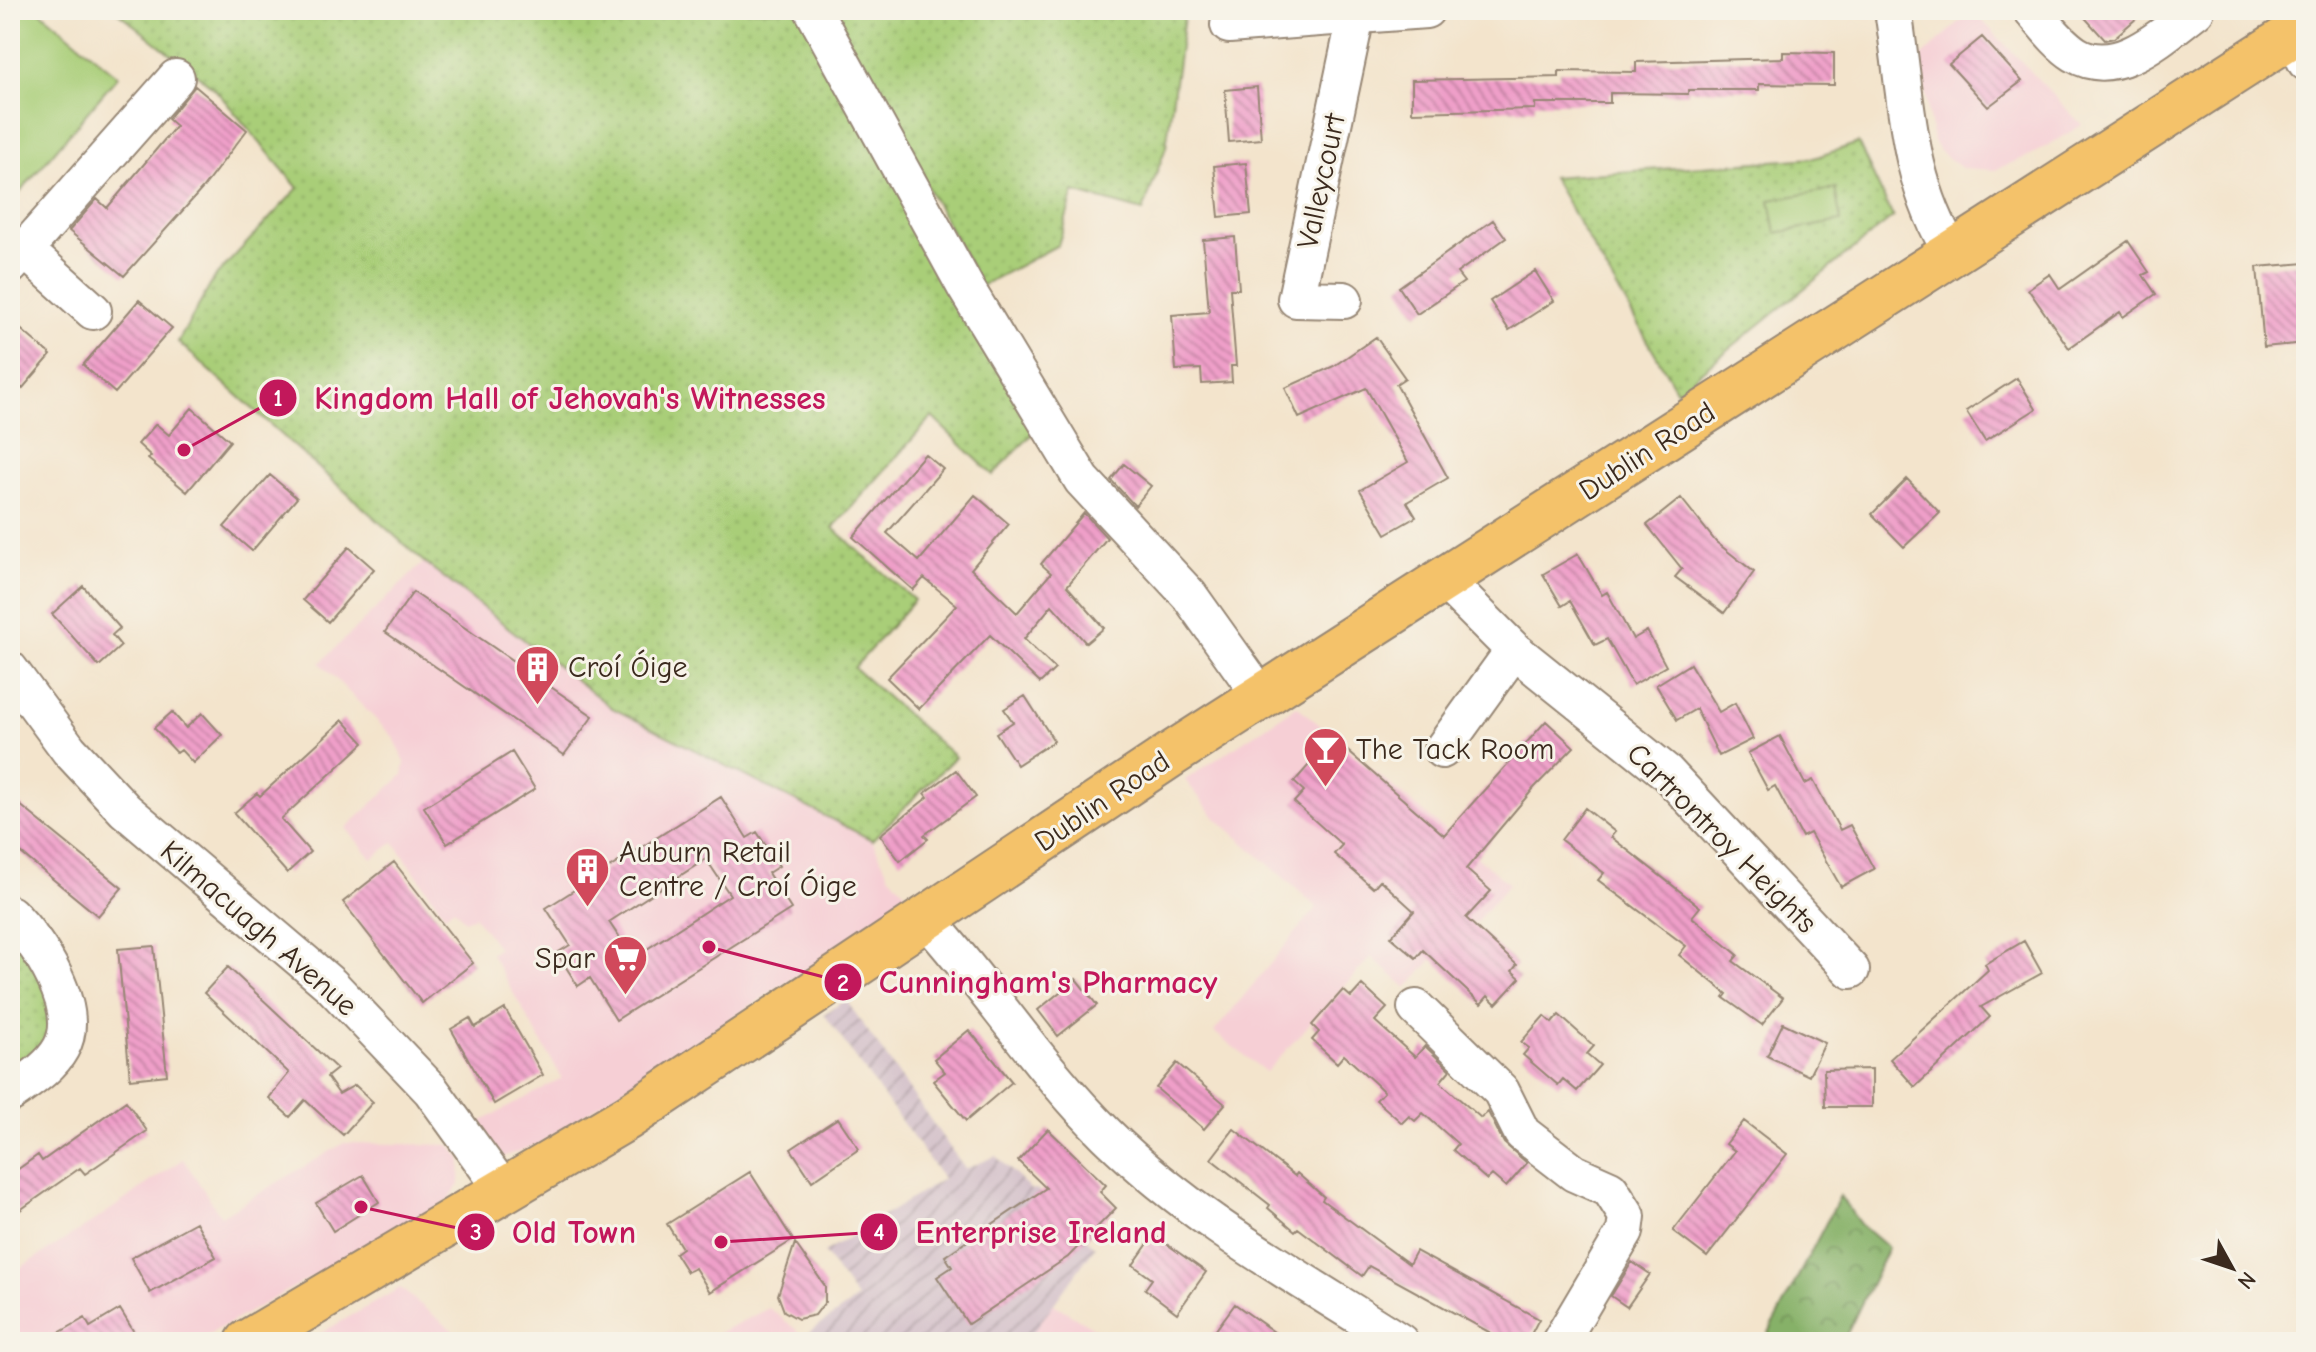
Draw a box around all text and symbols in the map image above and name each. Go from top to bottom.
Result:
street label: Valleycourt [1290,109,1353,252]
callout: Kingdom Hall of Jehovah's Witnesses [258,370,841,426]
text: Kingdom Hall of Jehovah's Witnesses [314,380,826,417]
text: 1 [273,384,283,412]
street label: Dublin Road [1573,395,1722,508]
building icon: Croí Óige [513,643,561,706]
place label: Croí Óige [568,649,688,685]
bar icon: The Tack Room [1301,725,1349,788]
place label: The Tack Room [1356,732,1554,767]
street label: Cartrontroy Heights [1619,736,1824,941]
street label: Dublin Road [1028,744,1176,859]
street label: Kilmacuagh Avenue [153,833,364,1023]
place label: Auburn Retail Centre / Croí Óige [619,835,857,904]
building icon: Auburn Retail Centre / Croí Óige [564,845,612,908]
supermarket icon: Spar [602,934,650,997]
place label: Spar [535,941,595,976]
callout: Cunningham's Pharmacy [823,954,1234,1010]
text: Cunningham's Pharmacy [879,964,1218,1001]
text: 2 [837,969,849,997]
callout: Old Town [456,1204,652,1260]
callout: Enterprise Ireland [859,1204,1183,1260]
text: Old Town [512,1214,636,1251]
text: Enterprise Ireland [915,1214,1167,1251]
text: 3 [470,1218,482,1246]
text: 4 [873,1218,885,1246]
north arrow [2192,1228,2272,1308]
text: N [2232,1266,2261,1294]

